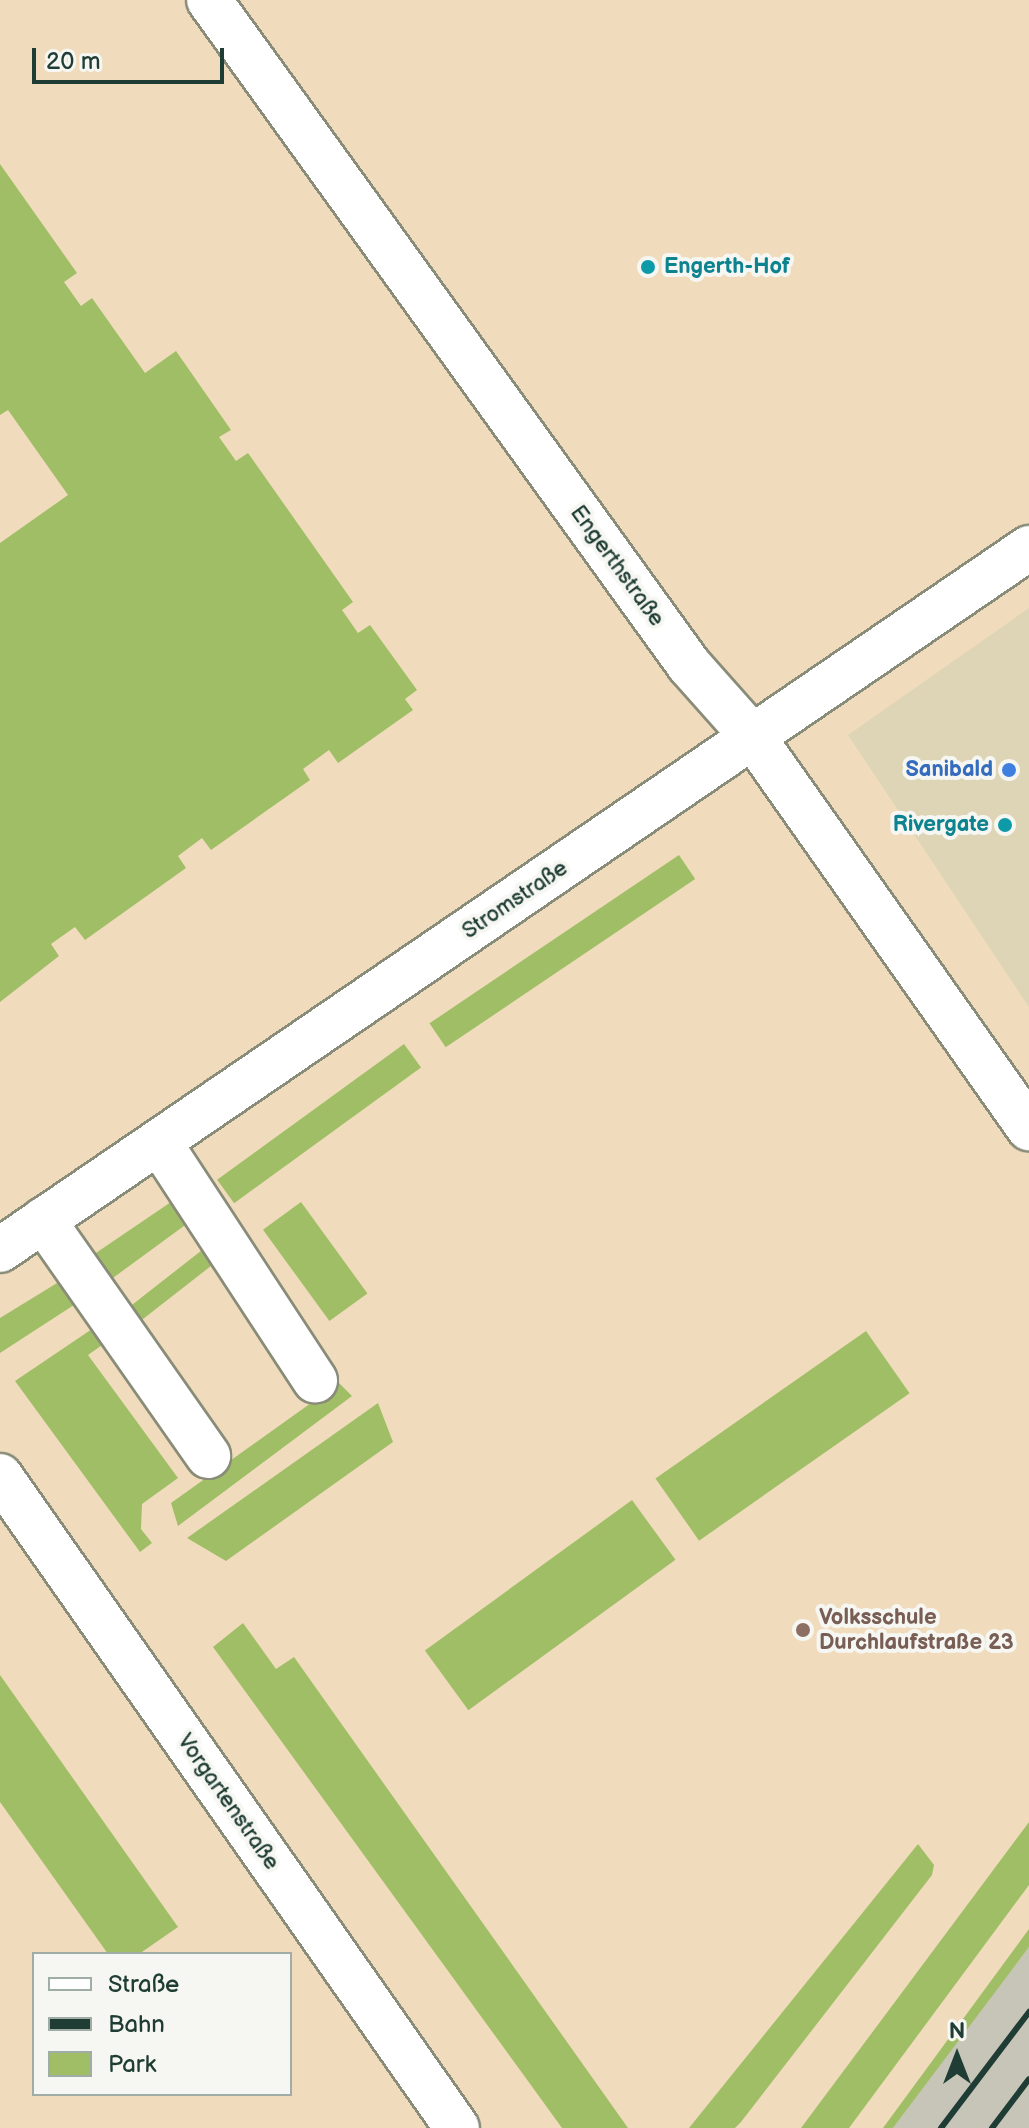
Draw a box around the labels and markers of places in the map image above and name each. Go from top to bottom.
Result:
place label: Engerth-Hof [664,254,790,280]
marker: Engerth-Hof [639,258,657,276]
place label: Sanibald [905,757,993,783]
marker: Sanibald [1000,761,1018,779]
place label: Rivergate [893,812,989,838]
marker: Rivergate [996,816,1014,834]
place label: Volksschule Durchlaufstraße 23 [819,1604,1014,1656]
marker: Volksschule Durchlaufstraße 23 [794,1621,812,1639]

